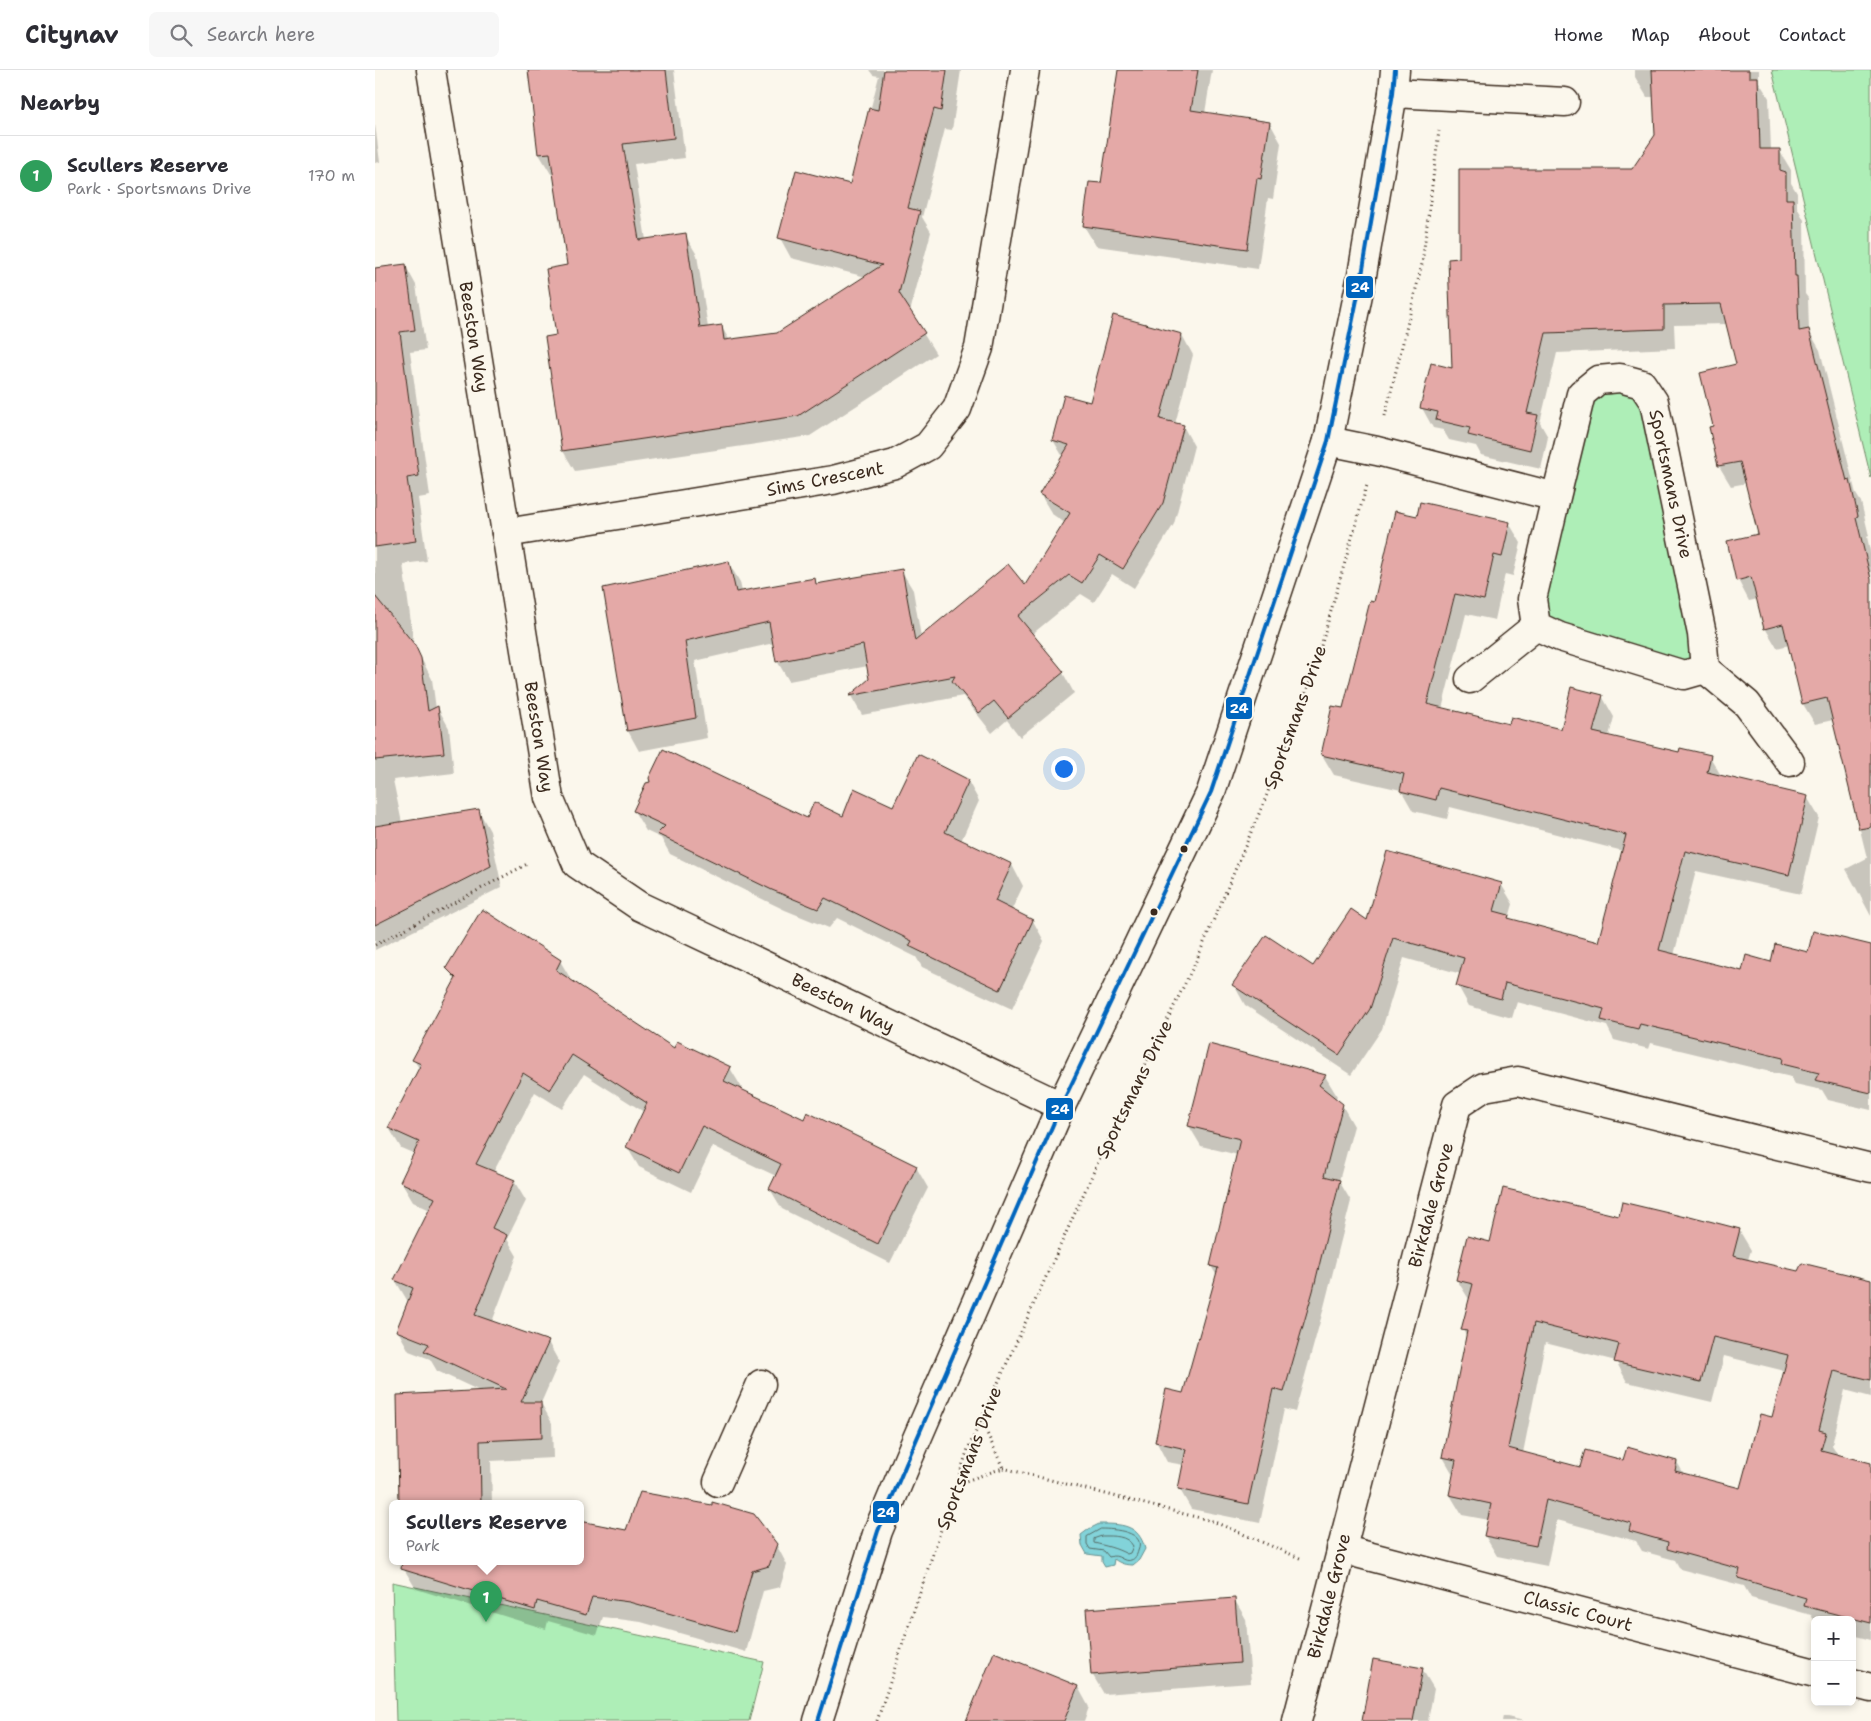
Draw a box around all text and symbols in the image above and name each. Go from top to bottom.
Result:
search box [149,12,499,57]
text: Citynav [25,19,119,51]
icon: search [167,21,195,49]
text: Search here [207,22,315,47]
text: Home [1554,23,1603,47]
text: Map [1631,23,1670,47]
text: About [1698,23,1751,47]
text: Contact [1779,23,1846,47]
text: Nearby [20,89,100,117]
text: Scullers Reserve [67,153,229,178]
text: 1 [32,165,40,186]
text: 170 m [308,165,355,186]
text: Park · Sportsmans Drive [67,178,252,199]
line badge: 24 [1345,275,1374,299]
text: 24 [1350,278,1370,296]
street label: Beeston Way [453,280,495,394]
street label: Sportsmans Drive [1643,407,1699,561]
street label: Sims Crescent [764,456,886,502]
street label: Sportsmans Drive [1258,642,1332,792]
street label: Beeston Way [518,680,560,794]
line badge: 24 [1225,696,1253,720]
text: 24 [1229,699,1249,717]
your location [1051,756,1077,782]
unlabelled marker [1179,844,1189,854]
unlabelled marker [1149,907,1159,917]
street label: Beeston Way [787,968,899,1038]
street label: Sportsmans Drive [1090,1016,1178,1162]
line badge: 24 [1045,1097,1074,1121]
text: 24 [1050,1100,1070,1118]
street label: Birkdale Grove [1403,1140,1459,1270]
street label: Sportsmans Drive [931,1383,1007,1533]
popup [389,1500,584,1565]
line badge: 24 [872,1500,900,1524]
text: 24 [876,1503,896,1521]
text: Scullers Reserve [406,1510,567,1535]
street label: Birkdale Grove [1302,1531,1356,1661]
text: Park [406,1535,440,1556]
pin: 1 [470,1581,502,1622]
street label: Classic Court [1521,1585,1635,1637]
map controls [1811,1616,1856,1706]
button: + [1811,1616,1856,1661]
button: − [1811,1661,1856,1706]

